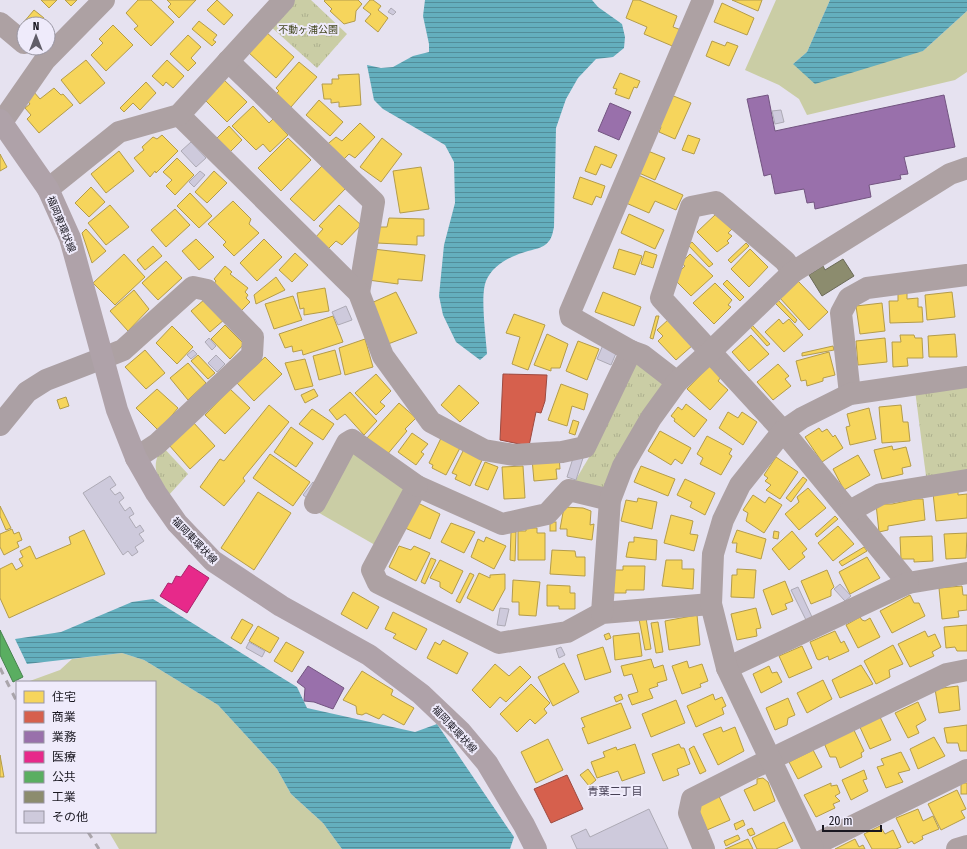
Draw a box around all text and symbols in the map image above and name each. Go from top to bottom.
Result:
north arrow [16,16,56,56]
text: N [33,20,39,33]
park label: 不動ヶ浦公園 [278,24,338,36]
street label: 福岡東環状線 [44,194,78,254]
street label: 福岡東環状線 [169,515,219,566]
legend [16,681,156,833]
text: 住宅 [52,690,76,704]
street label: 福岡東環状線 [429,704,479,756]
text: 商業 [52,710,76,724]
text: 業務 [52,730,76,744]
text: 医療 [52,750,76,764]
text: 公共 [52,770,76,784]
district label: 青葉二丁目 [588,785,643,798]
text: 工業 [52,790,76,804]
scale bar [823,807,881,833]
text: その他 [52,810,88,824]
text: 20 m [829,814,853,828]

